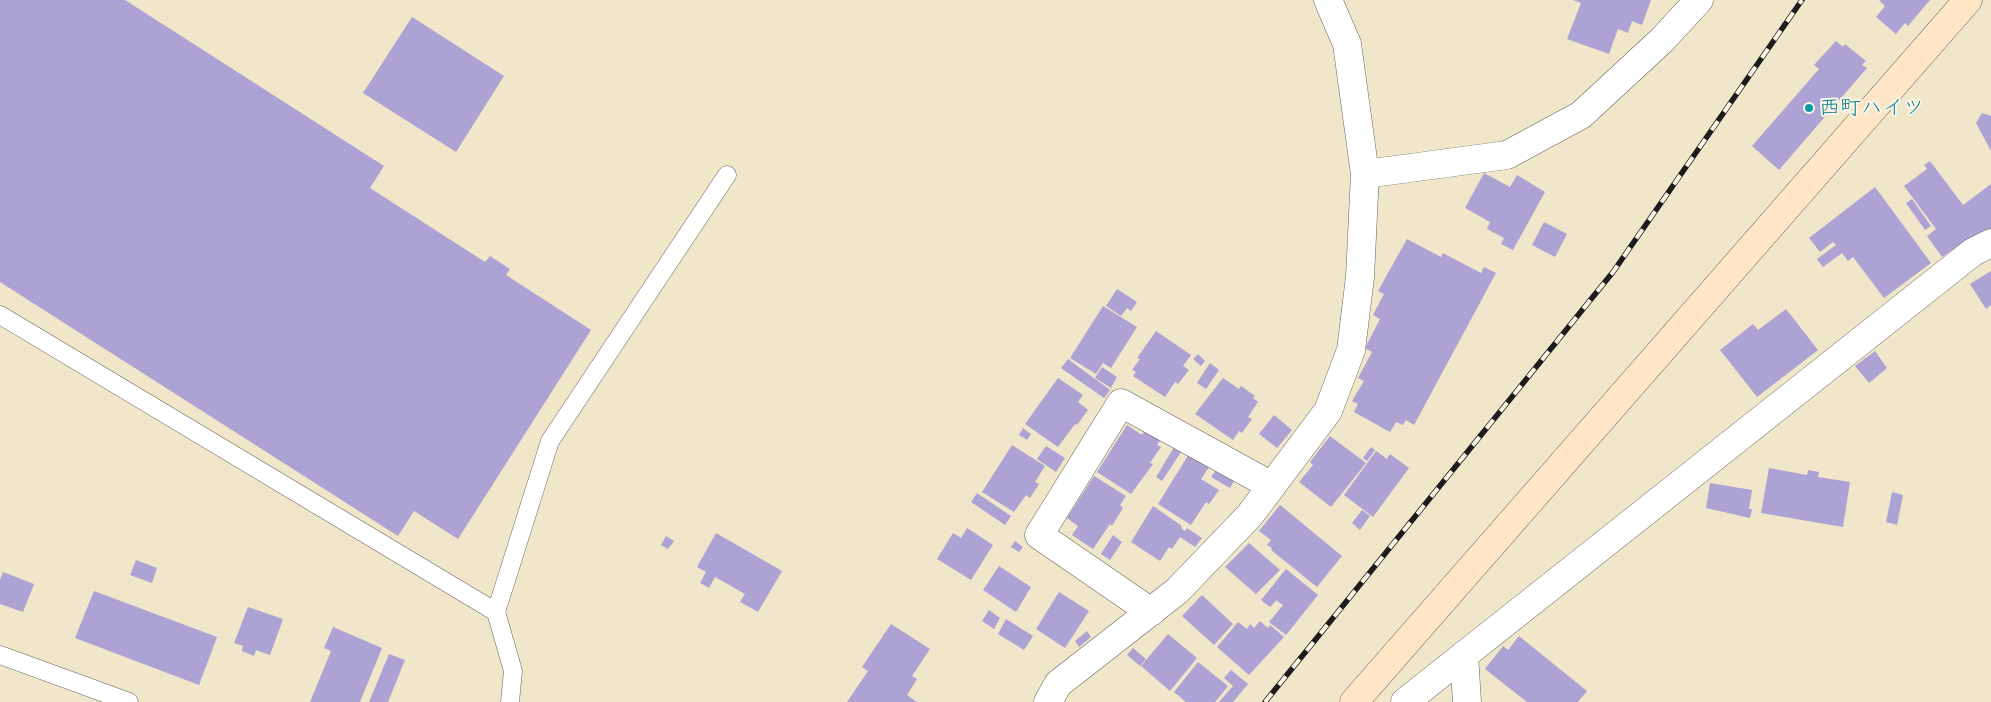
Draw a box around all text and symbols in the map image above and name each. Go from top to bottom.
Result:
place label: 西町ハイツ [1819,95,1924,121]
marker: 西町ハイツ [1803,102,1815,114]

